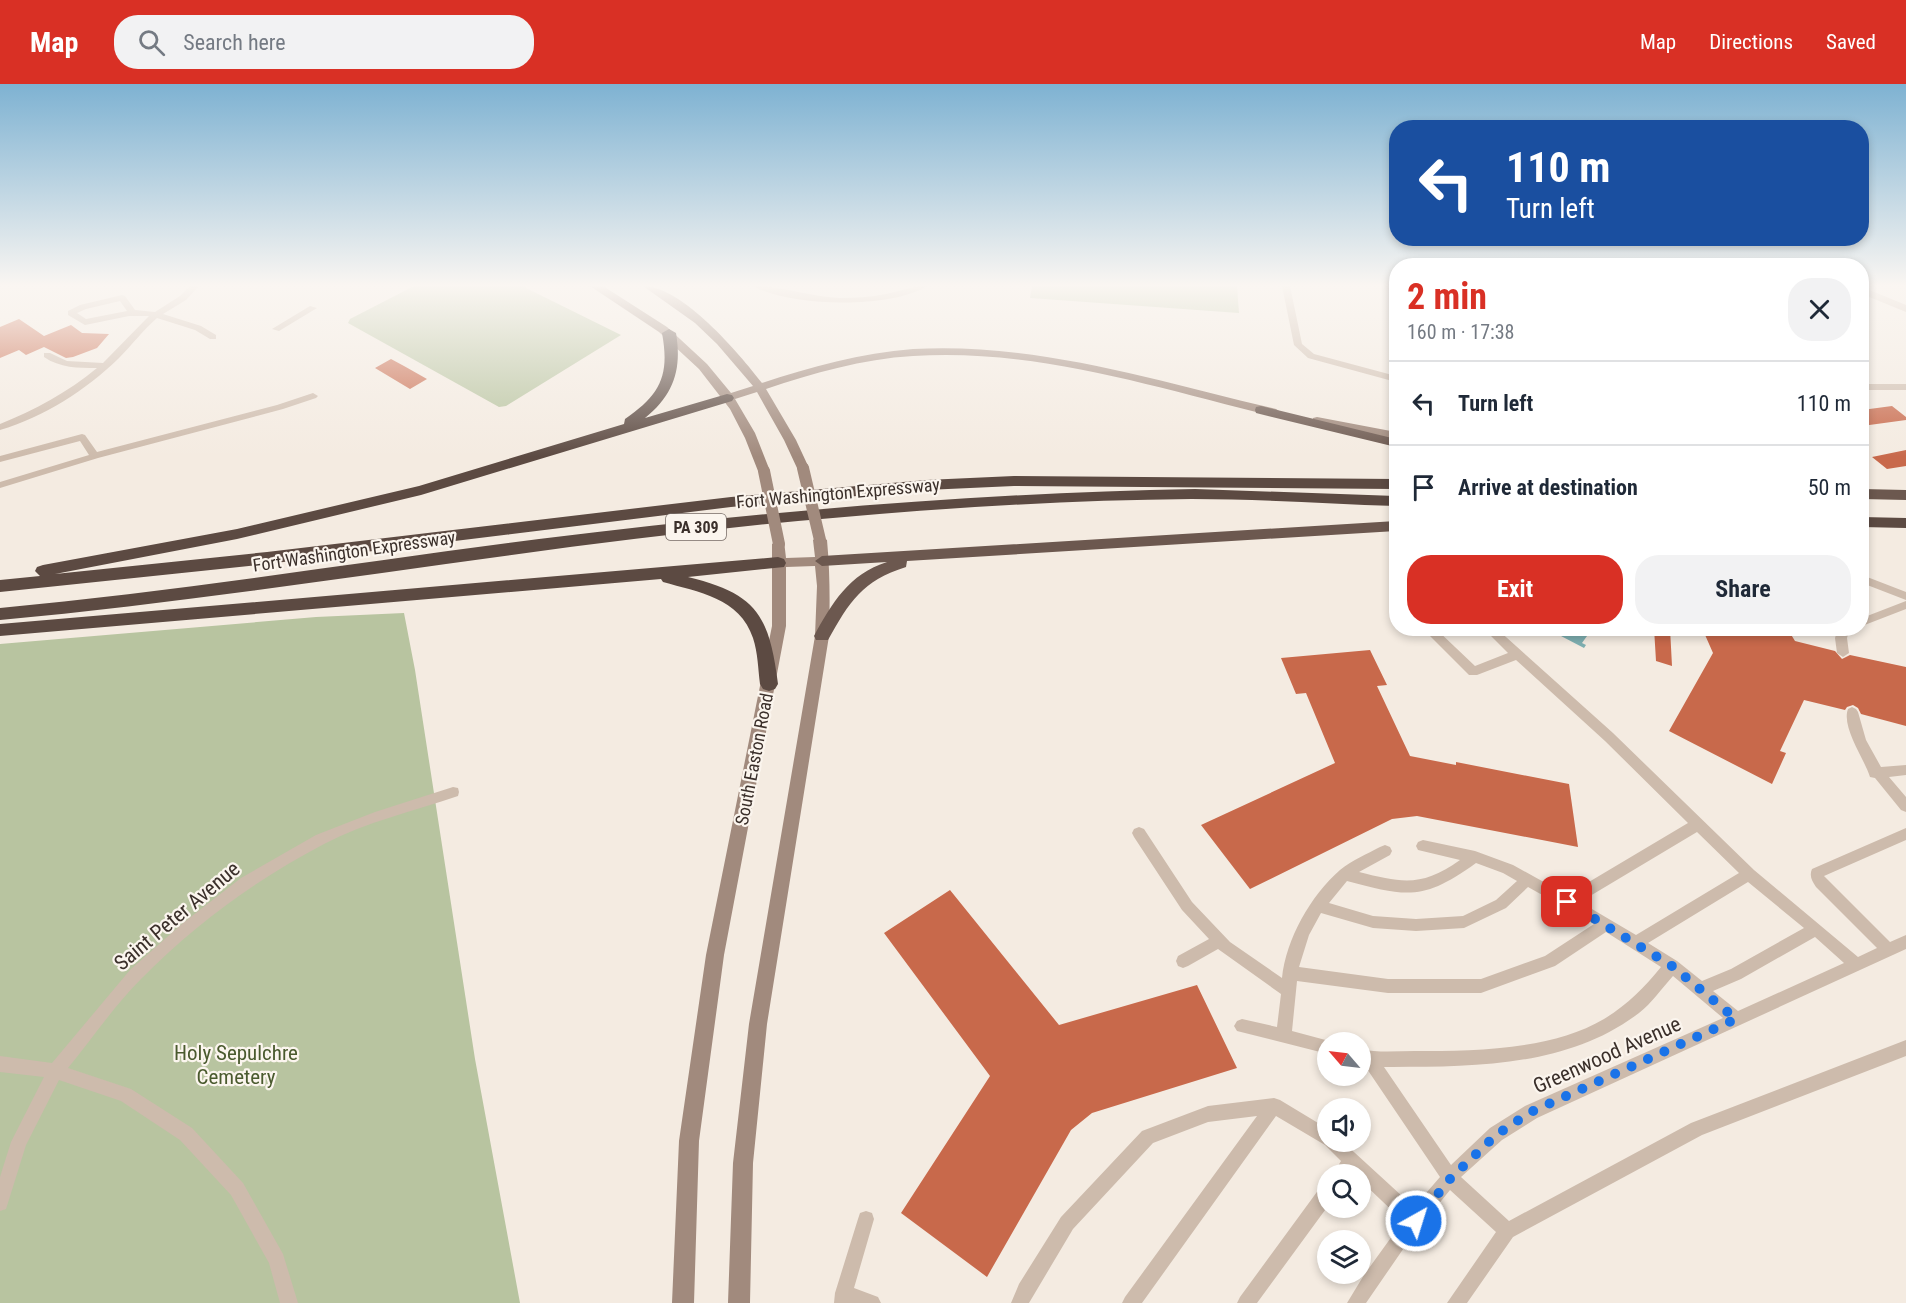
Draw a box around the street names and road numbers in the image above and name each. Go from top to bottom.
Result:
street label: Fort Washington Expressway [735,474,941,512]
road number: PA 309 [666,514,726,540]
street label: Fort Washington Expressway [251,526,457,576]
street label: South Easton Road [731,691,777,827]
street label: Saint Peter Avenue [110,857,245,975]
street label: Greenwood Avenue [1530,1012,1685,1098]

